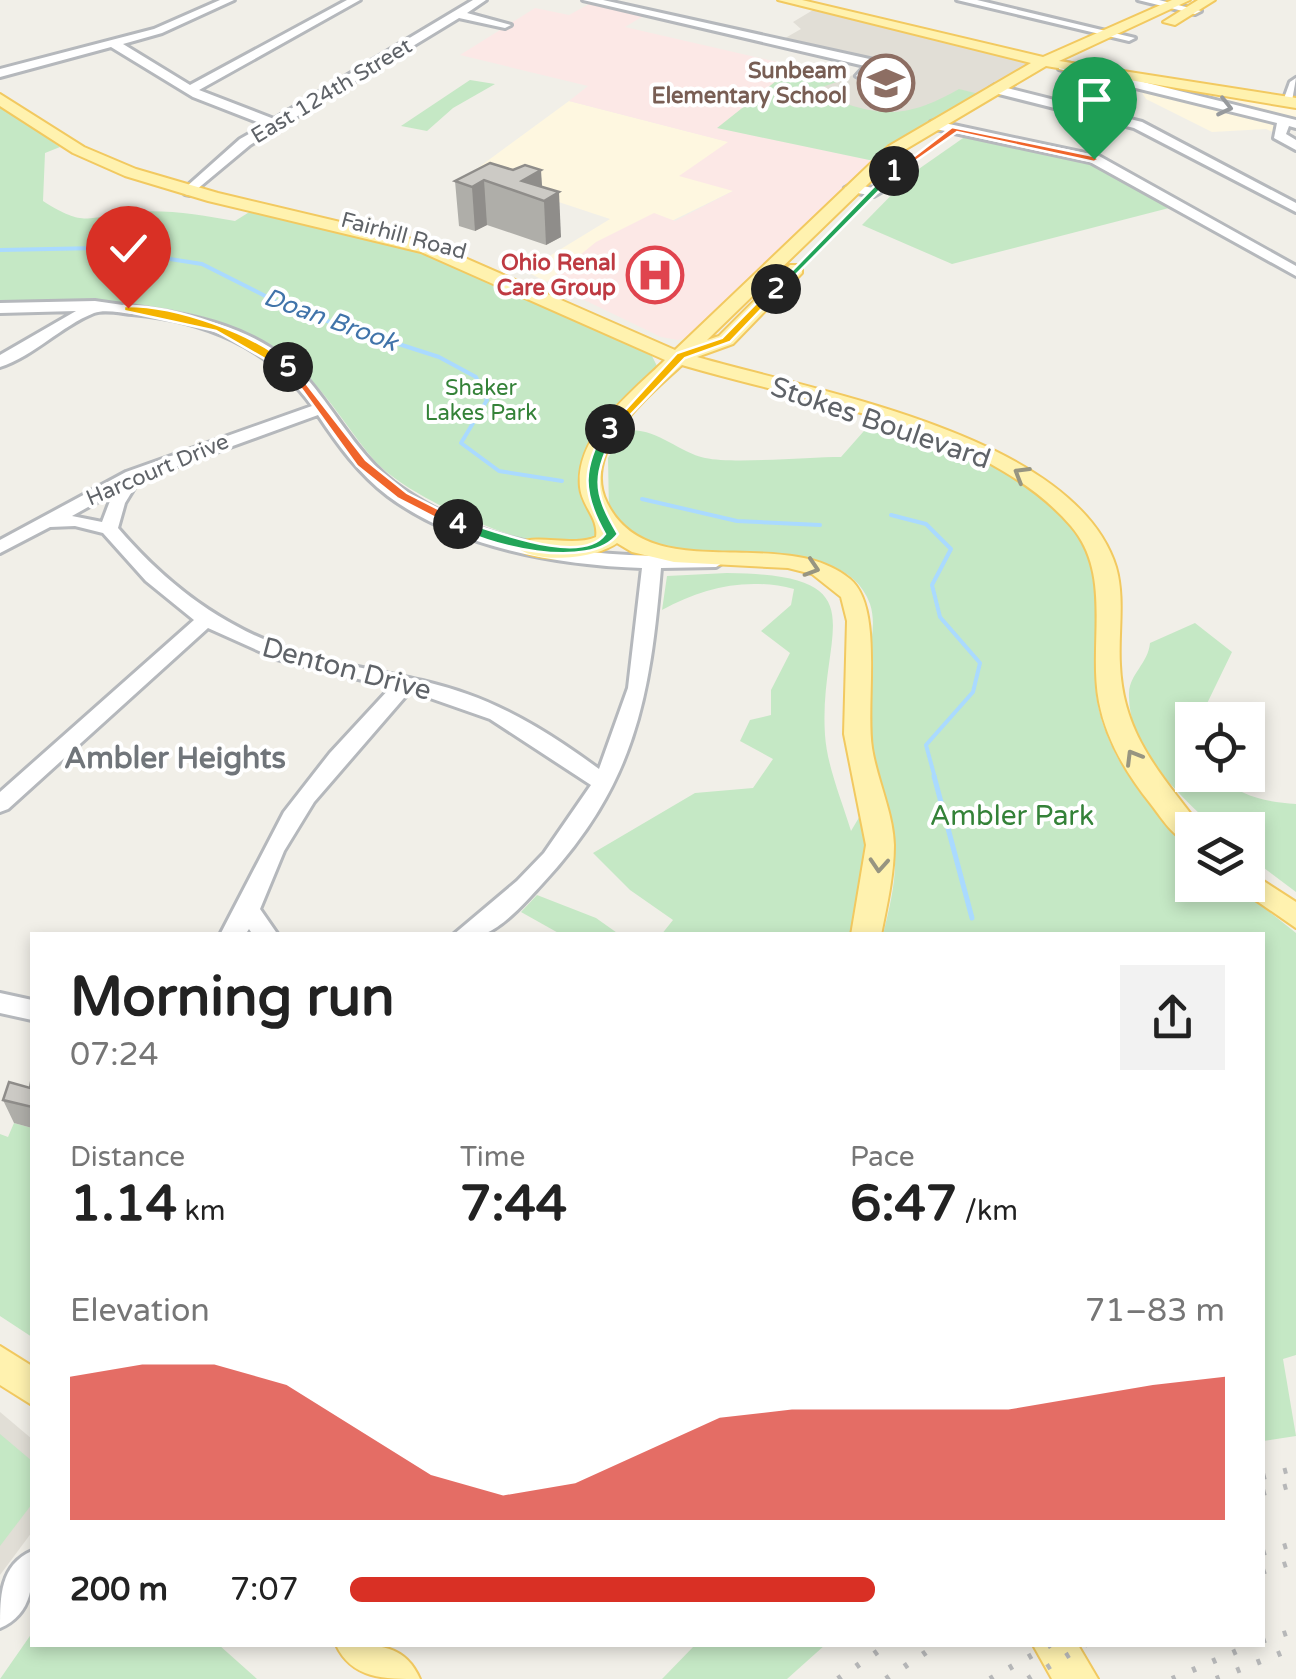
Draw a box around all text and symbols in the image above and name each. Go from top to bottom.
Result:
street label: East 124th Street [247,33,417,149]
school or university icon: Sunbeam Elementary School [856,53,916,113]
pin [1052,57,1137,160]
place label: Sunbeam Elementary School [652,58,847,109]
icon: arrive [1067,72,1122,127]
one-way arrow [1216,95,1233,116]
pin: 1 [869,146,919,196]
text: 1 [885,154,903,188]
pin [86,206,171,309]
street label: Fairhill Road [338,207,469,265]
icon: check [101,221,156,276]
hospital icon: Ohio Renal Care Group [625,245,685,305]
place label: Ohio Renal Care Group [497,250,616,301]
pin: 2 [751,264,801,314]
text: 2 [767,272,785,306]
water label: Doan Brook [260,282,404,359]
pin: 5 [263,342,313,392]
text: 5 [279,350,297,384]
street label: Stokes Boulevard [766,369,995,476]
park label: Shaker Lakes Park [425,375,537,426]
pin: 3 [585,404,635,454]
text: 3 [601,412,619,446]
street label: Harcourt Drive [82,428,233,512]
one-way arrow [1014,467,1032,486]
pin: 4 [433,499,483,549]
text: 4 [449,507,467,541]
one-way arrow [802,557,819,577]
street label: Denton Drive [258,630,435,708]
map controls [1175,702,1265,902]
button: locate [1175,702,1265,792]
district label: Ambler Heights [64,740,286,777]
one-way arrow [1126,750,1145,768]
park label: Ambler Park [930,799,1094,833]
button: layers [1175,812,1265,902]
one-way arrow [868,858,890,874]
text: Morning run [70,965,395,1031]
button: share [1120,965,1225,1070]
text: 07:24 [70,1036,159,1074]
text: Distance [70,1140,185,1174]
text: Time [460,1140,525,1174]
text: Pace [850,1140,914,1174]
text: 1.14 [70,1174,177,1234]
text: 7:44 [460,1174,567,1234]
text: 6:47 [850,1174,957,1234]
text: km [177,1194,225,1228]
text: /km [957,1194,1018,1228]
text: Elevation [70,1292,210,1330]
text: 71–83 m [1085,1292,1225,1330]
text: 200 m [70,1571,168,1609]
text: 7:07 [230,1571,299,1609]

